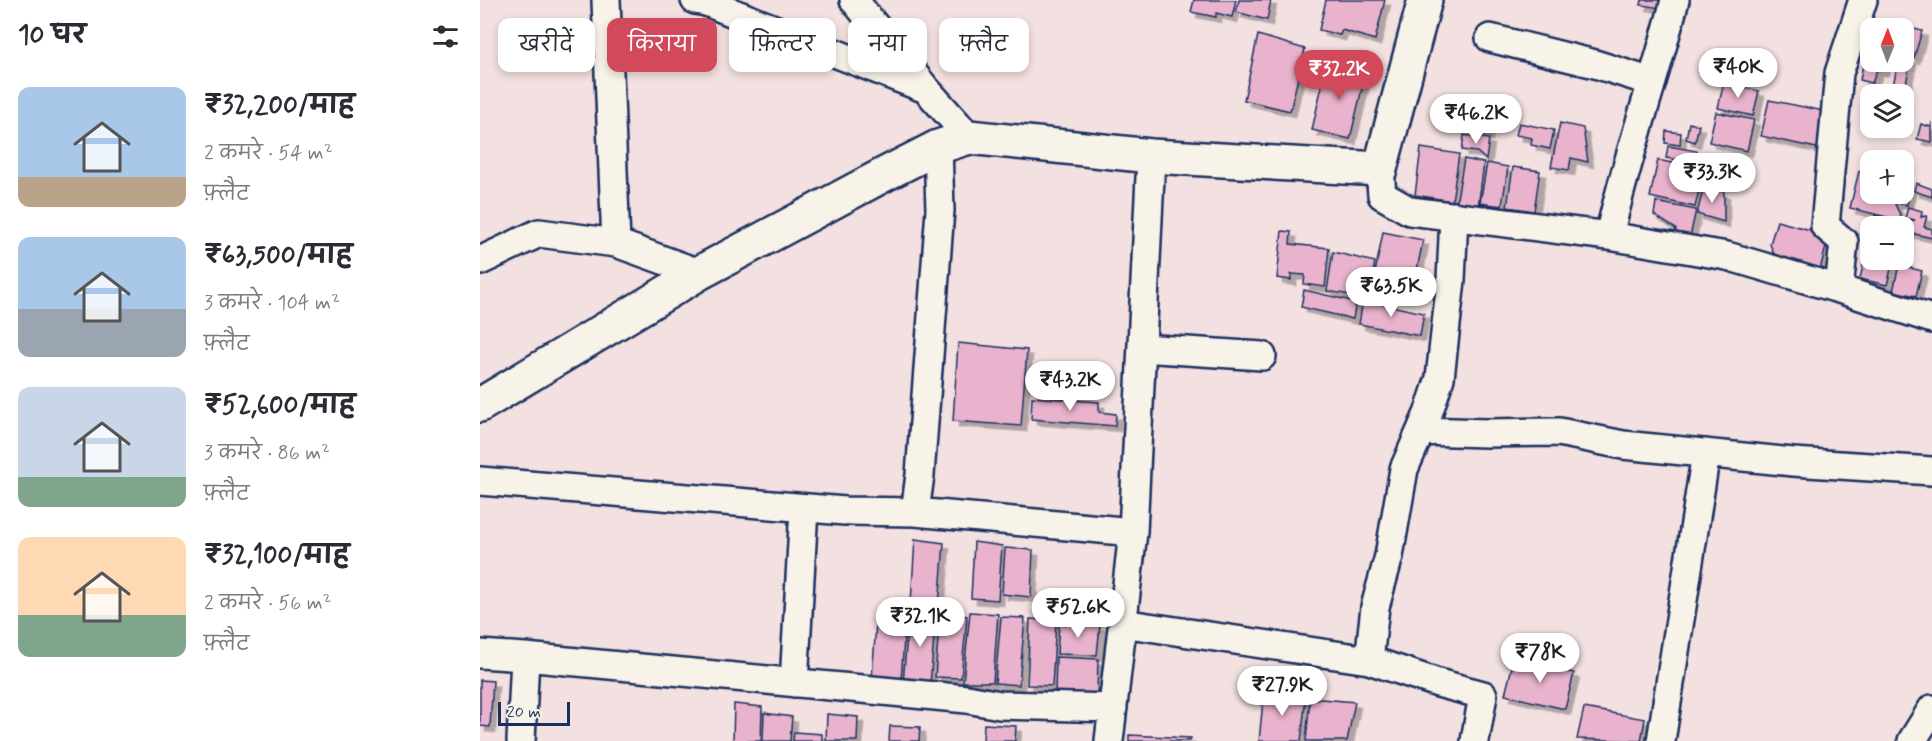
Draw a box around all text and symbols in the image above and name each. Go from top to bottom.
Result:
chip: खरीदें [498,18,595,72]
chip: किराया [607,18,717,72]
chip: फ़िल्टर [729,18,836,72]
chip: नया [848,18,927,72]
chip: फ़्लैट [939,18,1029,72]
north arrow [1860,18,1914,72]
map controls [1860,18,1914,270]
text: 10 घर [18,19,86,53]
icon: filters [429,20,462,53]
pin: ₹40K [1702,48,1774,99]
pin: ₹32.2K [1290,50,1388,101]
text: ₹40K [1713,54,1763,81]
text: ₹32.2K [1308,56,1370,83]
button: layers [1860,84,1914,138]
text: ₹32,200/माह [204,89,355,123]
pin: ₹46.2K [1427,94,1525,145]
text: ₹46.2K [1444,100,1508,127]
icon: home [66,111,138,183]
text: 2 कमरे · 54 m² [204,140,333,167]
button: + [1860,150,1914,204]
pin: ₹33.3K [1663,153,1761,204]
text: ₹33.3K [1683,159,1741,186]
text: फ़्लैट [204,181,250,208]
button: − [1860,216,1914,270]
text: ₹63,500/माह [204,239,353,273]
icon: home [66,261,138,333]
pin: ₹63.5K [1342,267,1440,318]
text: ₹63.5K [1360,273,1422,300]
text: 3 कमरे · 104 m² [204,290,340,317]
text: फ़्लैट [204,331,250,358]
pin: ₹43.2K [1021,361,1119,412]
text: ₹43.2K [1039,367,1101,394]
text: ₹52,600/माह [204,389,355,423]
icon: home [66,411,138,483]
text: 3 कमरे · 86 m² [204,440,330,467]
text: फ़्लैट [204,481,250,508]
text: ₹32,100/माह [204,539,350,573]
icon: home [66,561,138,633]
pin: ₹52.6K [1029,588,1127,639]
text: 2 कमरे · 56 m² [204,590,331,617]
text: ₹52.6K [1046,594,1110,621]
pin: ₹32.1K [871,597,969,648]
text: ₹32.1K [890,603,950,630]
text: फ़्लैट [204,631,250,658]
pin: ₹78K [1504,633,1576,684]
text: ₹78K [1515,639,1565,666]
pin: ₹27.9K [1233,666,1331,717]
text: ₹27.9K [1251,672,1313,699]
scale bar [498,699,570,726]
text: 20 m [507,702,541,723]

